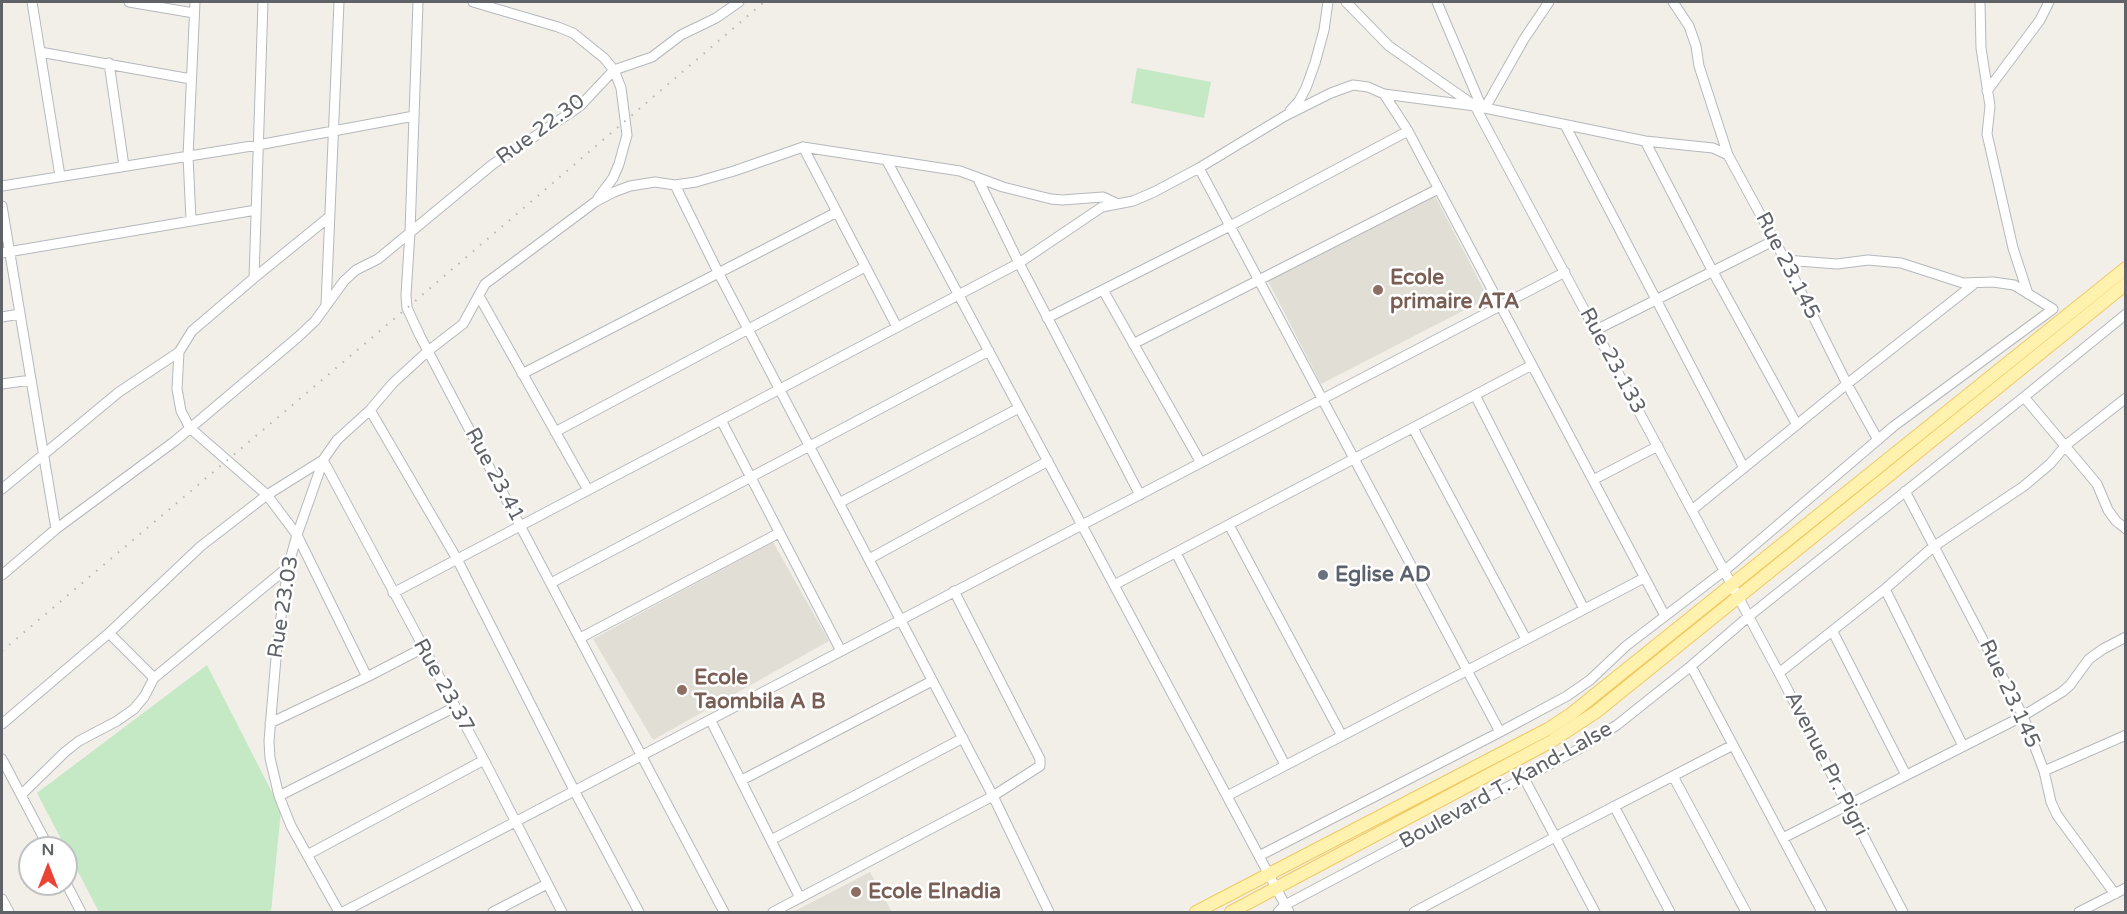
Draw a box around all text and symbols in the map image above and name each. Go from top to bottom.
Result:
street label: Rue 22.30 [492,89,590,171]
street label: Rue 23.145 [1749,208,1825,324]
place label: Ecole primaire ATA [1390,265,1519,315]
marker: Ecole primaire ATA [1371,283,1385,297]
street label: Rue 23.133 [1574,304,1650,418]
street label: Rue 23.41 [459,424,529,526]
street label: Rue 23.03 [263,554,305,660]
place label: Eglise AD [1335,562,1431,588]
marker: Eglise AD [1316,568,1330,582]
street label: Rue 23.37 [407,635,479,737]
street label: Rue 23.145 [1973,636,2045,752]
place label: Ecole Taombila A B [694,665,826,715]
marker: Ecole Taombila A B [675,683,689,697]
street label: Avenue Pr. Pigri [1779,688,1873,840]
street label: Boulevard T. Kand-Lalse [1395,717,1617,855]
north arrow [18,836,78,896]
text: N [42,840,54,860]
place label: Ecole Elnadia [868,879,1001,905]
marker: Ecole Elnadia [849,885,863,899]

